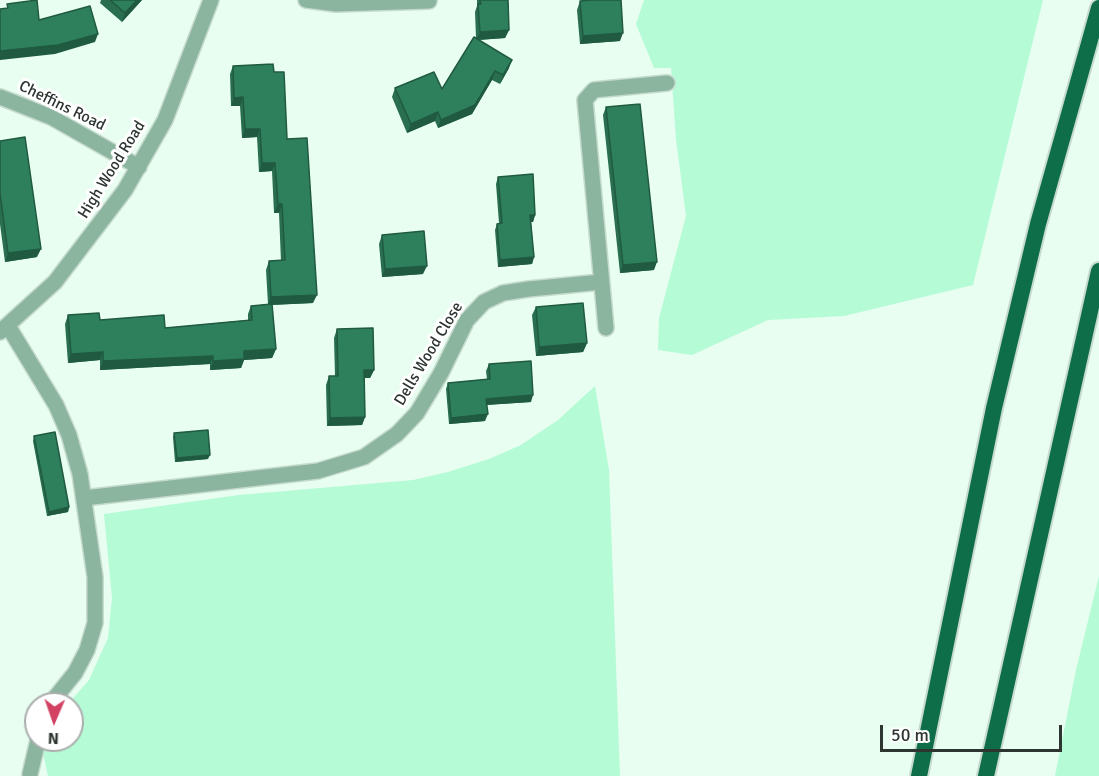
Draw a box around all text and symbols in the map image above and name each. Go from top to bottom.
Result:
street label: Cheffins Road [16,77,108,135]
street label: High Wood Road [74,118,150,222]
street label: Dells Wood Close [391,299,467,409]
north arrow [24,692,84,752]
scale bar [883,713,1064,751]
text: 50 m [891,724,929,746]
text: N [48,728,59,748]

